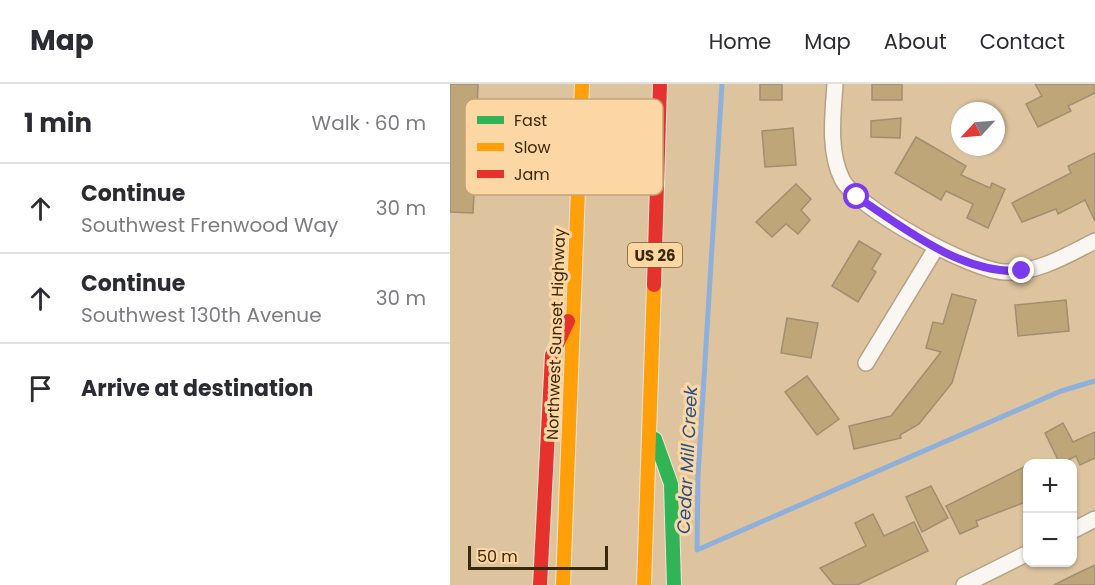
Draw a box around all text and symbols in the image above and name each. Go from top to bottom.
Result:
text: Map [30,21,94,60]
text: Home [709,27,771,56]
text: Map [804,27,851,56]
text: About [884,27,947,56]
text: Contact [980,27,1065,56]
legend [465,99,663,195]
north arrow [951,102,1005,156]
text: 1 min [24,105,92,141]
text: Walk · 60 m [312,109,426,137]
text: Fast [514,109,547,132]
text: Slow [514,136,551,159]
text: Jam [514,163,550,186]
text: Continue [81,178,185,209]
route start [843,183,869,209]
icon: ahead [24,192,57,225]
text: 30 m [376,194,426,222]
text: Southwest Frenwood Way [81,211,338,239]
street label: Northwest Sunset Highway [541,228,571,440]
road number: US 26 [628,243,682,267]
route end [1008,257,1034,283]
text: Continue [81,268,185,299]
icon: ahead [24,282,57,315]
text: 30 m [376,284,426,312]
text: Southwest 130th Avenue [81,301,322,329]
icon: arrive [24,372,57,405]
text: Arrive at destination [81,373,313,404]
water label: Cedar Mill Creek [671,385,703,534]
map controls [1023,459,1077,567]
button: + [1023,459,1077,513]
button: − [1023,513,1077,567]
scale bar [468,543,608,570]
text: 50 m [477,545,518,568]

